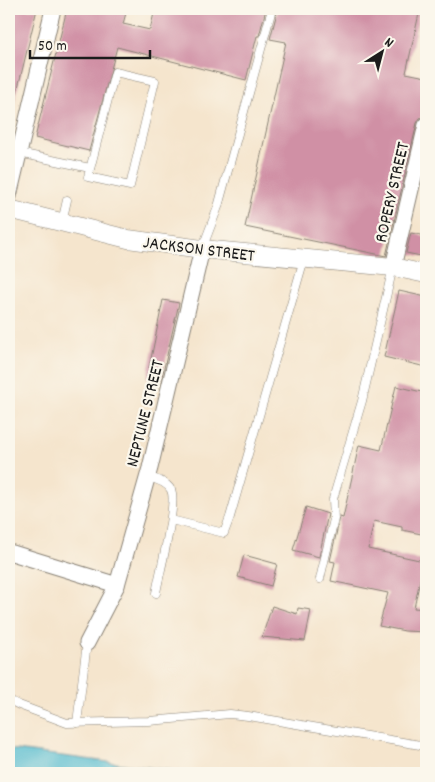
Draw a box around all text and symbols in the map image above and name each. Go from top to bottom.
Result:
scale bar [30,28,150,60]
north arrow [358,28,408,78]
text: N [380,33,397,53]
text: 50 m [38,36,67,58]
street label: ROPERY STREET [370,140,417,245]
street label: JACKSON STREET [141,231,256,270]
street label: NEPTUNE STREET [121,357,172,470]

